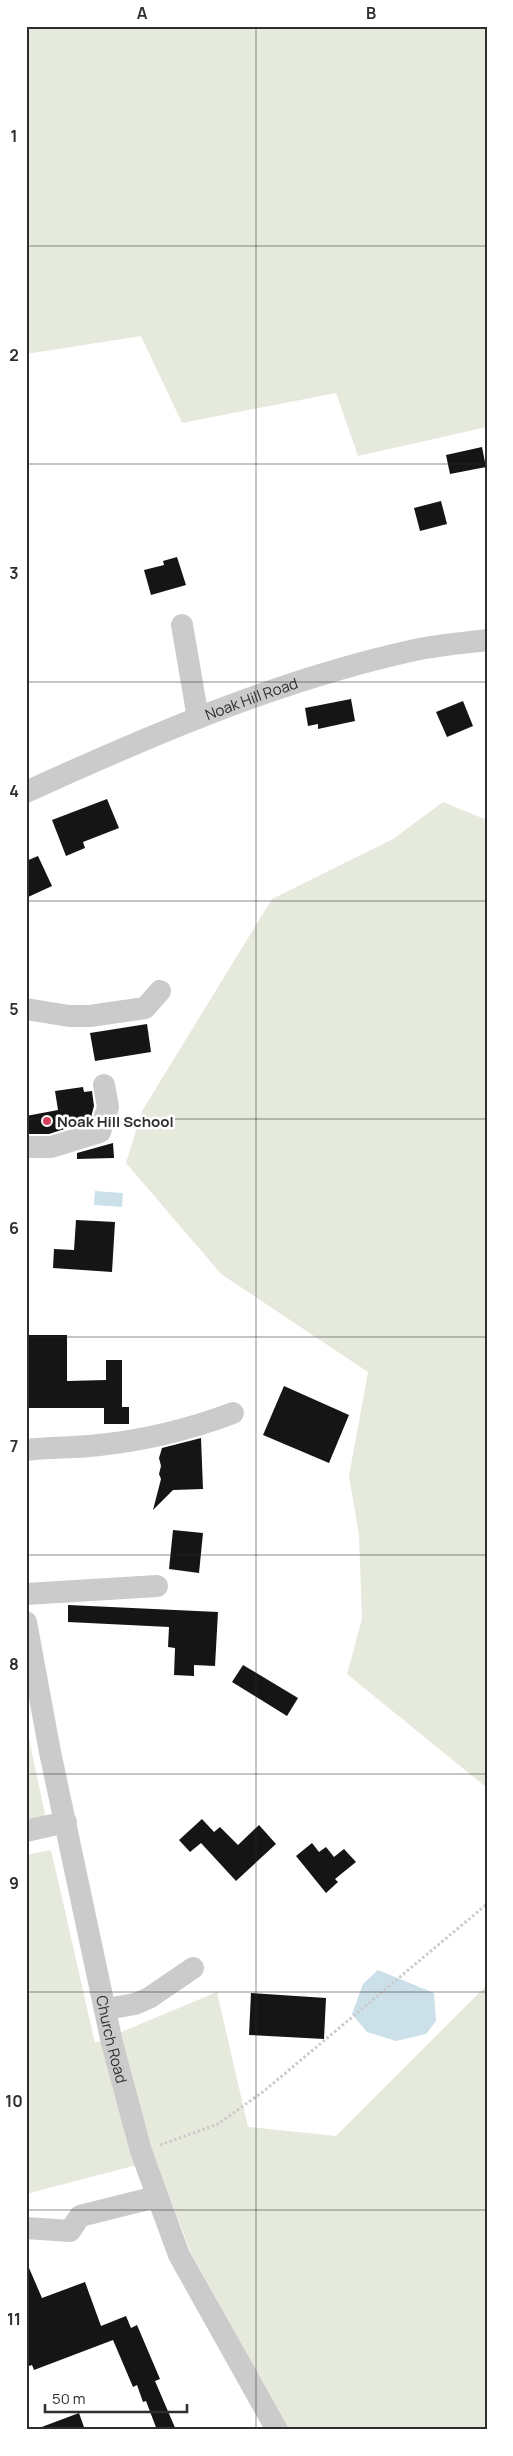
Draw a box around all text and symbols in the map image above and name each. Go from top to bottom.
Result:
text: A [137,2,148,24]
text: B [366,2,376,24]
text: 1 [10,125,18,147]
text: 2 [9,344,19,366]
text: 3 [9,562,19,584]
street label: Noak Hill Road [202,672,300,725]
text: 4 [9,780,19,802]
text: 5 [9,998,19,1020]
place label: Noak Hill School [57,1111,174,1132]
marker: Noak Hill School [41,1115,53,1127]
text: 6 [9,1217,19,1239]
text: 7 [10,1435,18,1457]
text: 8 [9,1653,19,1675]
text: 9 [9,1872,19,1894]
street label: Church Road [92,1993,133,2085]
text: 10 [5,2090,23,2112]
text: 11 [7,2308,21,2330]
scale bar [45,2381,188,2413]
text: 50 m [52,2388,86,2409]

